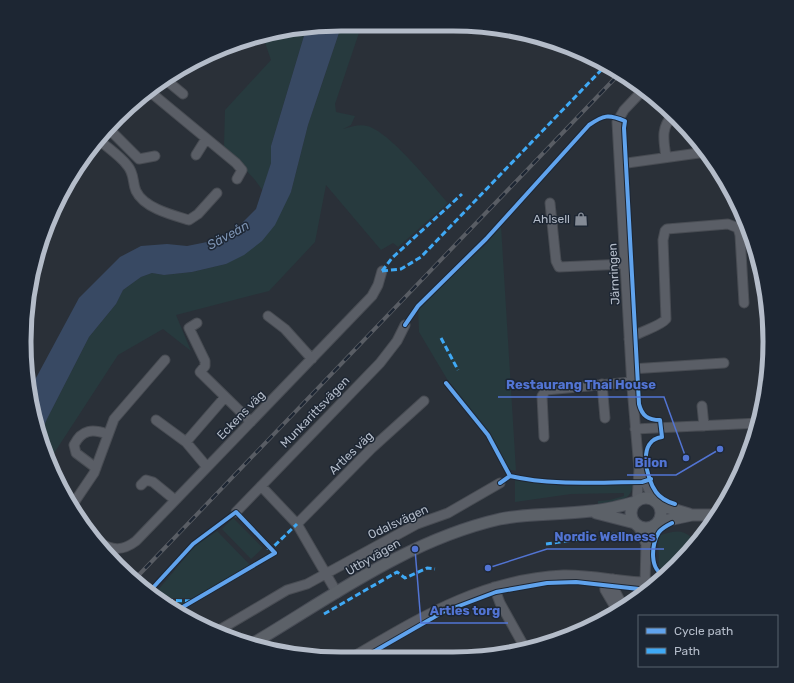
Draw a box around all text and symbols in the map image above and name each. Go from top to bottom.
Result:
shop icon: Ahlsell [573,211,589,227]
place label: Ahlsell [533,212,570,226]
water label: Säveån [205,217,252,253]
street label: Järnringen [605,243,623,305]
callout: Restaurang Thai House [498,372,664,397]
street label: Munkarittsvägen [277,373,353,451]
text: Restaurang Thai House [506,377,656,392]
street label: Eckens väg [214,388,268,442]
street label: Artles väg [326,429,376,477]
callout: Bilon [627,450,676,475]
text: Bilon [635,455,667,470]
street label: Odalsvägen [366,502,430,542]
callout: Nordic Wellness [547,524,664,549]
text: Nordic Wellness [554,529,656,544]
street label: Utbyvägen [343,536,403,578]
callout: Artles torg [421,598,508,623]
text: Artles torg [430,603,500,618]
legend [638,615,778,667]
text: Cycle path [674,624,733,638]
text: Path [674,644,700,658]

